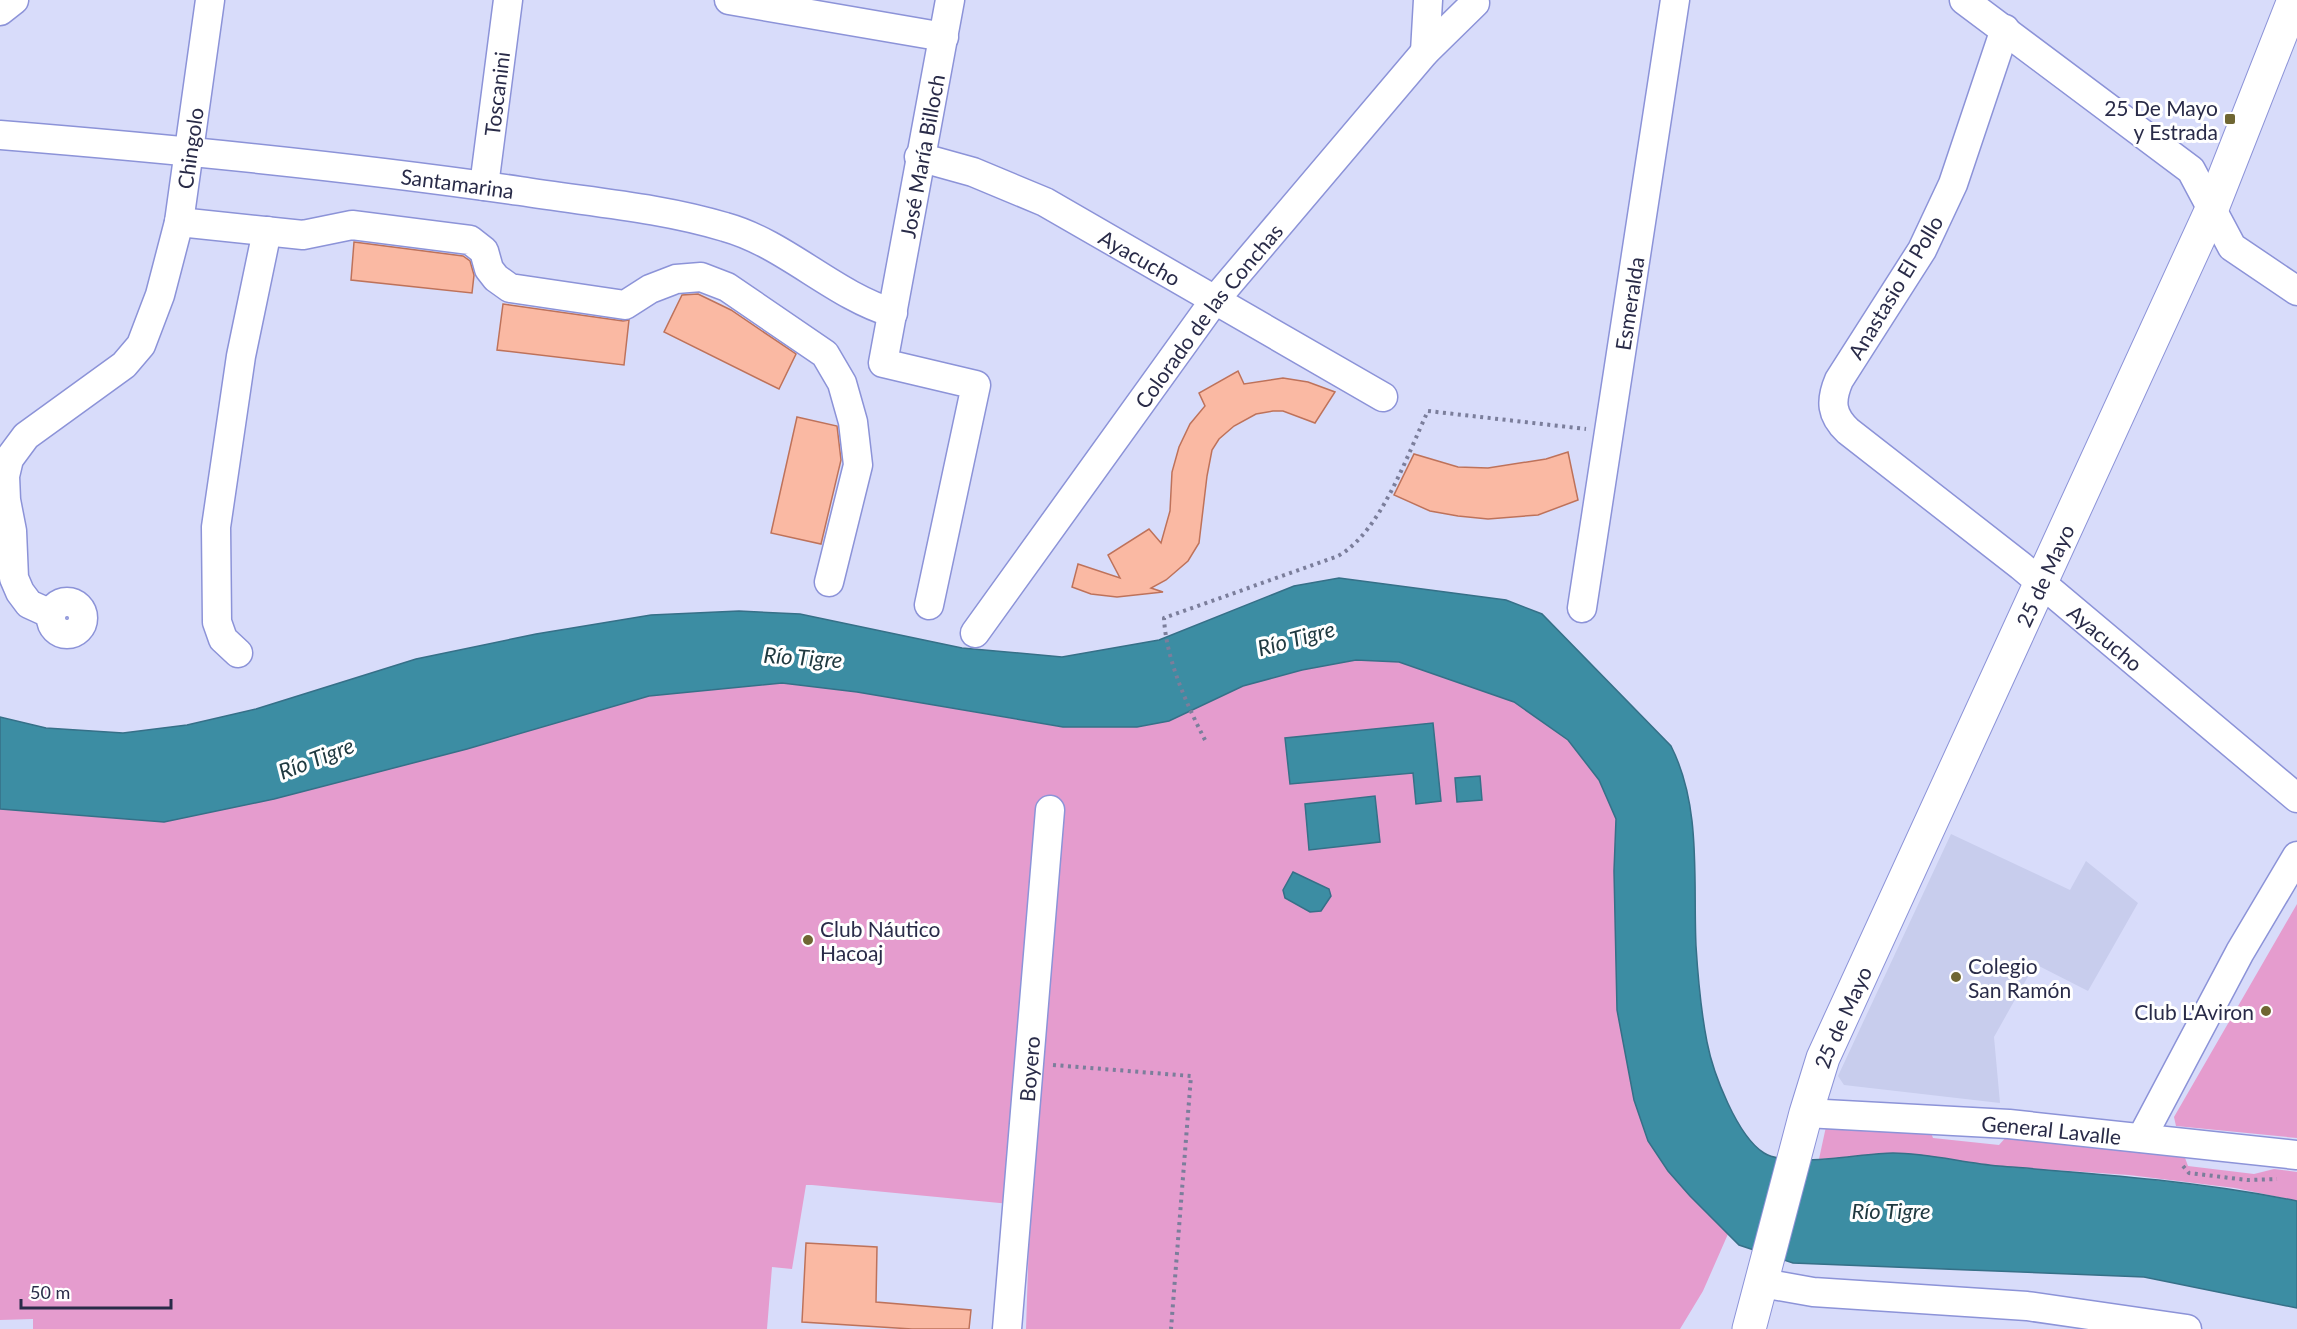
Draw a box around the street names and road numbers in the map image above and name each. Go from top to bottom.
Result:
street label: Toscanini [478,50,514,137]
street label: José María Billoch [894,72,949,240]
street label: Chingolo [171,106,207,190]
street label: Santamarina [399,163,516,202]
street label: Anastasio El Pollo [1842,211,1948,363]
street label: Colorado de las Conchas [1129,218,1287,412]
street label: Ayacucho [1095,224,1185,290]
street label: Esmeralda [1609,255,1648,352]
street label: 25 de Mayo [2010,520,2078,630]
street label: Ayacucho [2063,599,2148,676]
street label: 25 de Mayo [1808,962,1876,1071]
street label: Boyero [1013,1035,1044,1103]
street label: General Lavalle [1981,1110,2123,1149]

